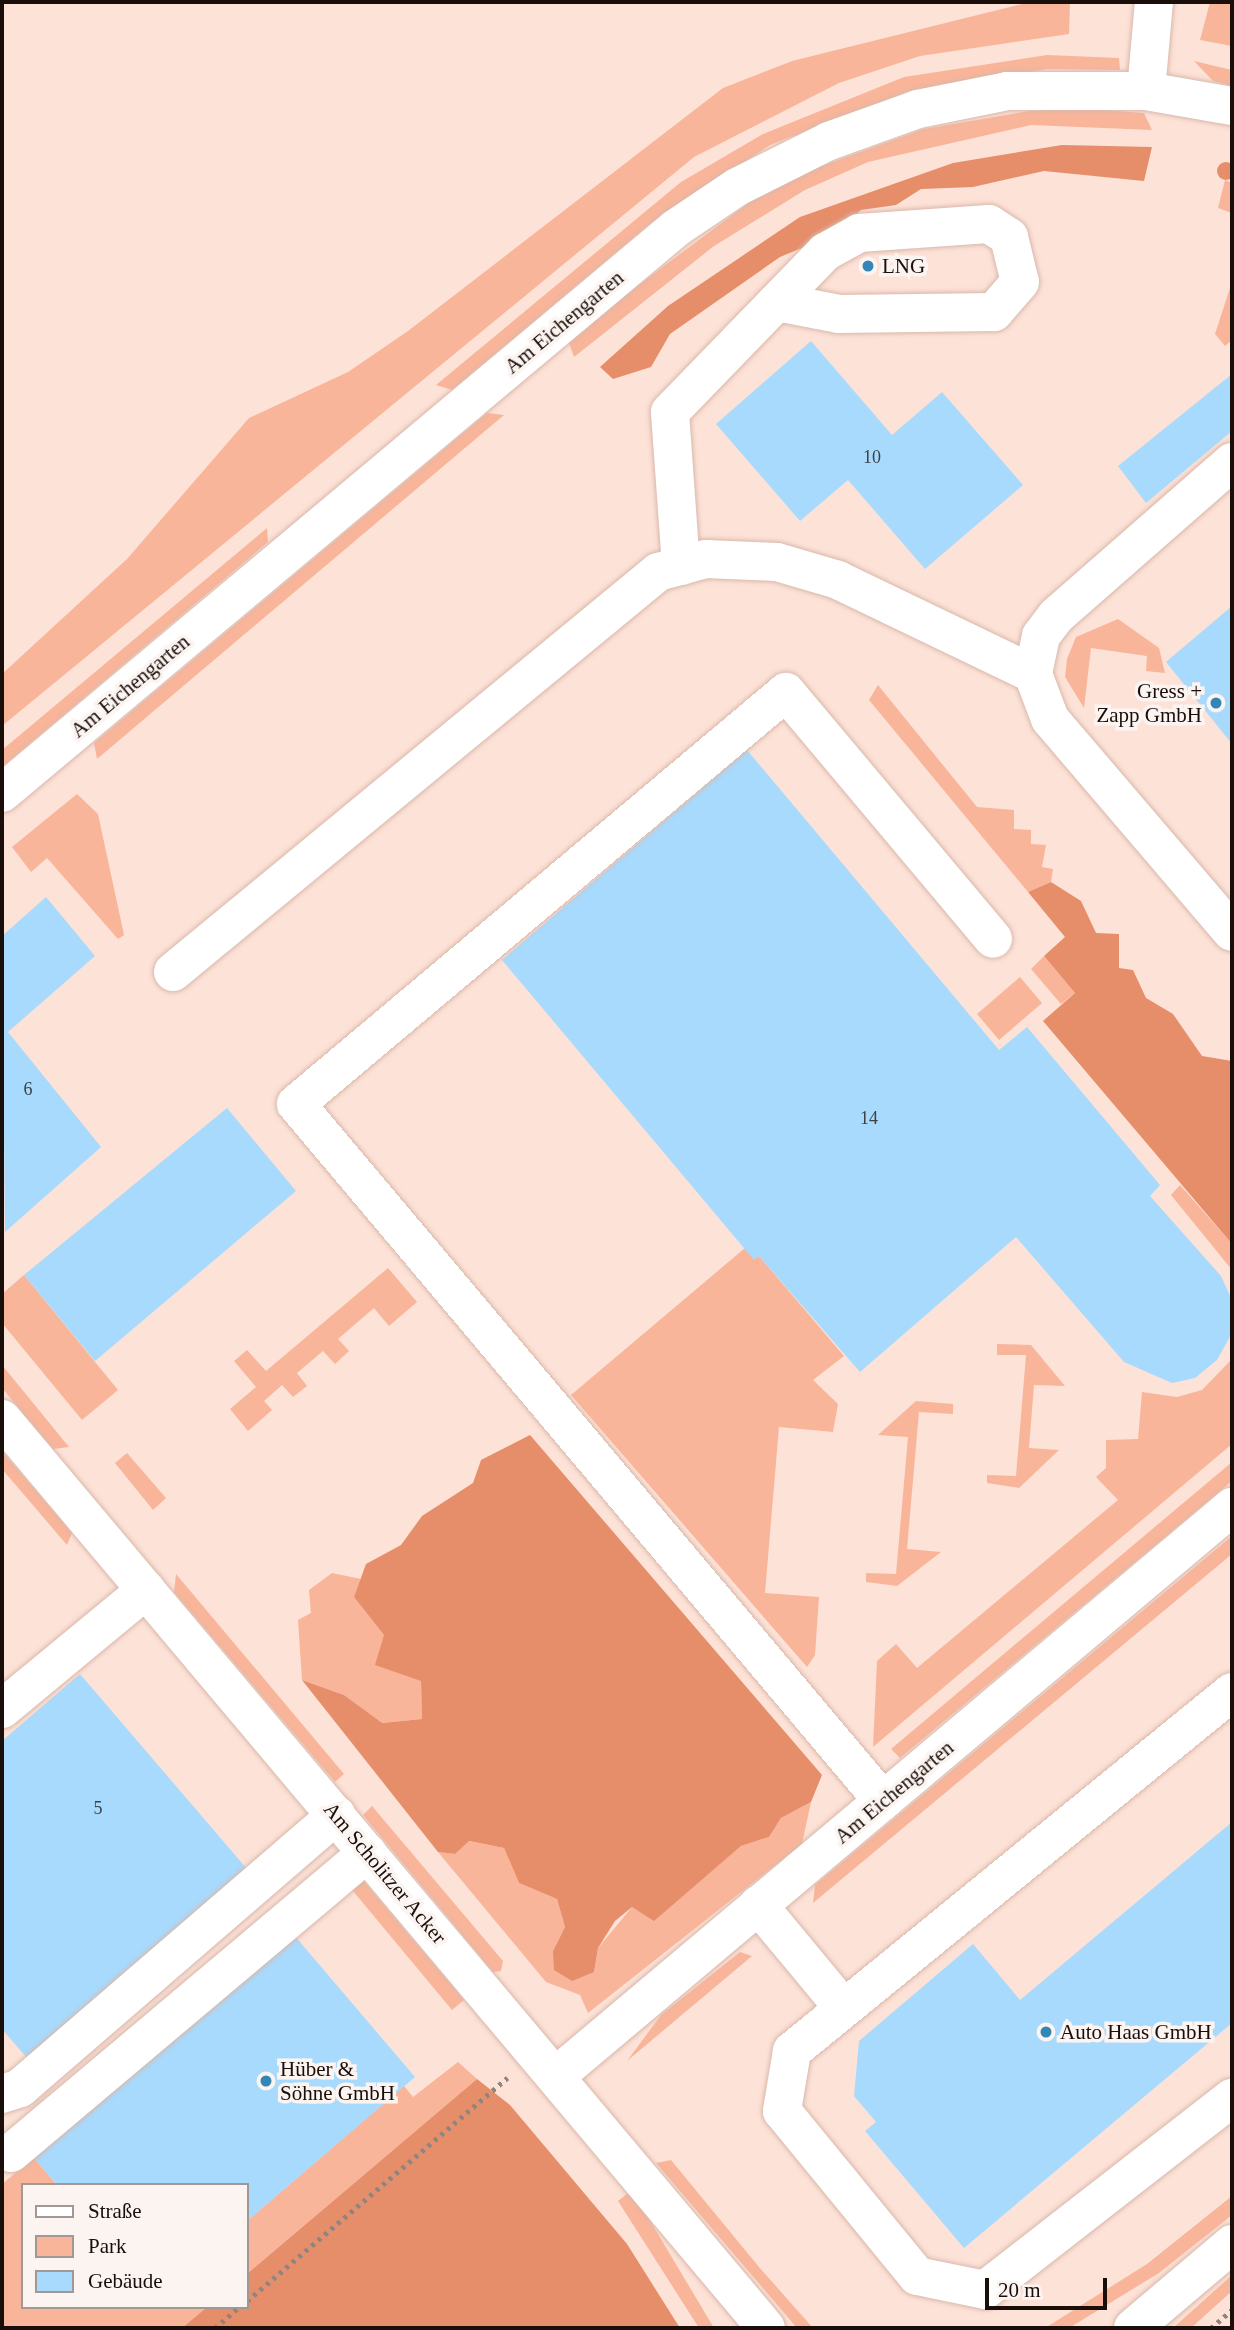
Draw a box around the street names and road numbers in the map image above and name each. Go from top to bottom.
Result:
street label: Am Eichengarten [499,265,629,379]
street label: Am Eichengarten [65,629,195,743]
street label: Am Eichengarten [829,1735,959,1849]
street label: Am Scholitzer Acker [318,1797,452,1949]

